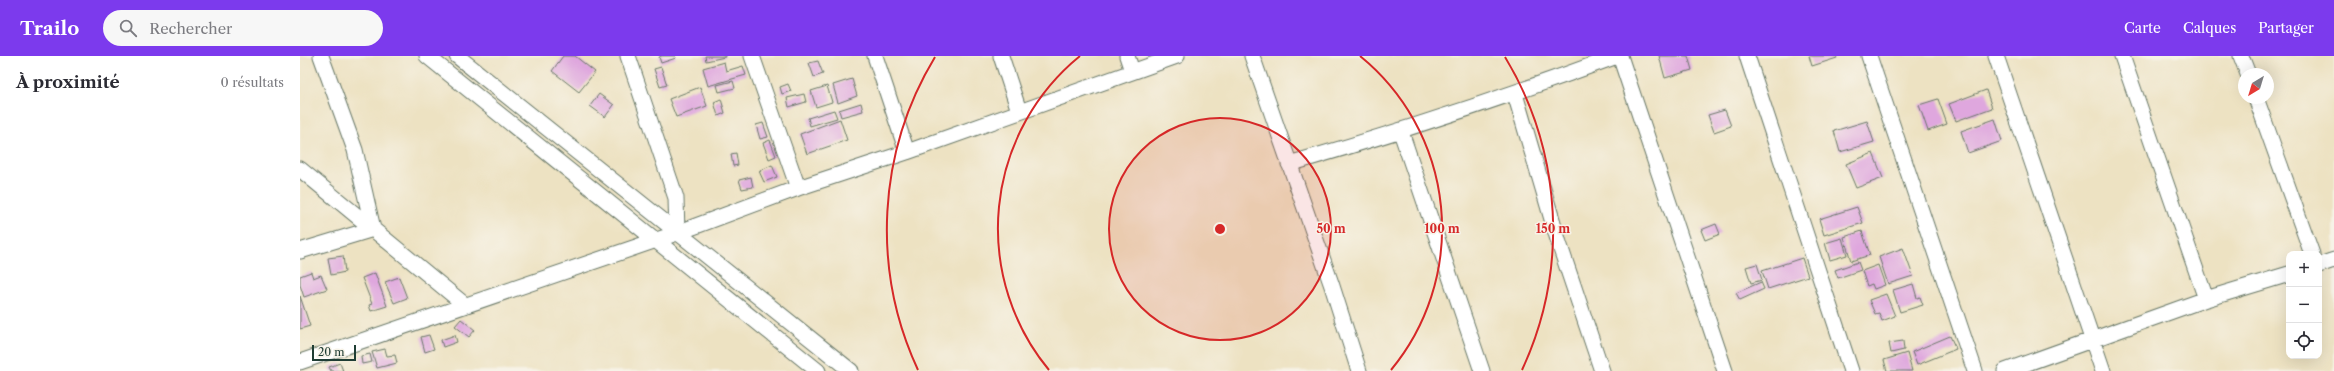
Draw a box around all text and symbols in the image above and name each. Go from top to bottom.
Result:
search box [103,10,383,46]
text: Trailo [20,17,79,40]
icon: search [117,17,139,39]
text: Rechercher [149,19,232,38]
text: Carte [2124,19,2161,37]
text: Calques [2183,19,2236,37]
text: Partager [2258,19,2314,37]
north arrow [2238,68,2274,104]
text: À proximité [16,72,120,92]
text: 0 résultats [220,74,284,90]
text: 50 m [1316,221,1346,236]
text: 100 m [1424,221,1460,236]
text: 150 m [1536,221,1570,236]
centre of rings [1213,222,1227,236]
map controls [2286,251,2322,359]
button: + [2286,251,2322,287]
button: − [2286,287,2322,323]
button: locate [2286,323,2322,359]
scale bar [312,343,356,362]
text: 20 m [318,345,344,359]

